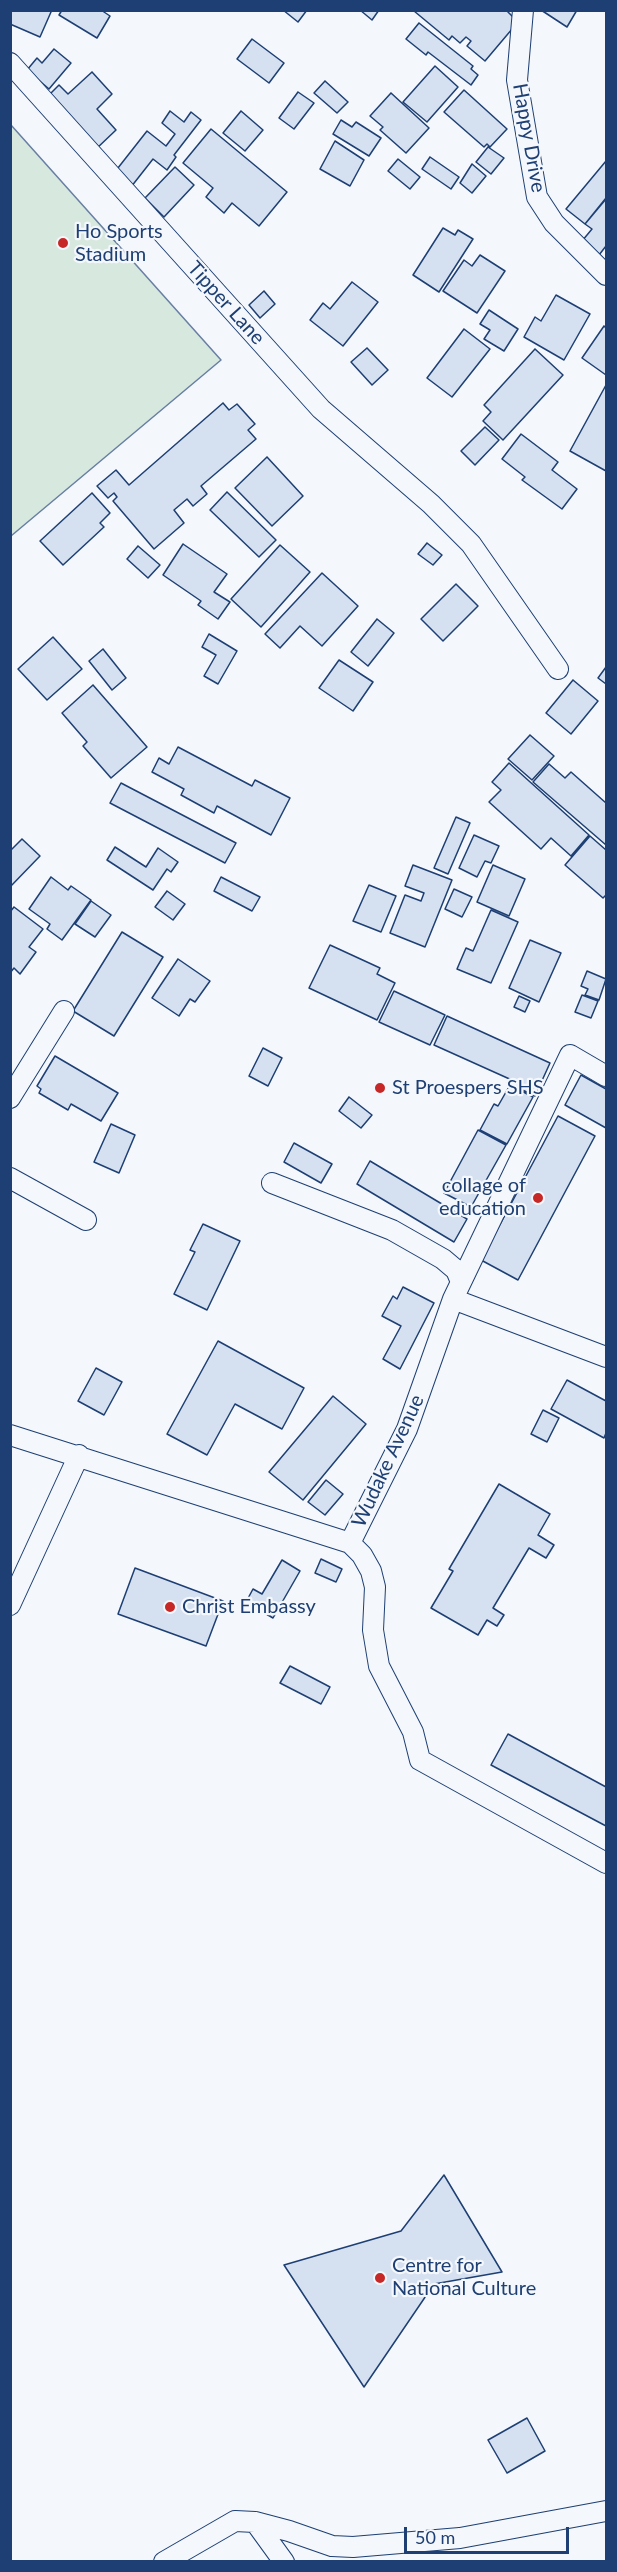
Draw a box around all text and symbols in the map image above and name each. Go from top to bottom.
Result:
street label: Happy Drive [508,82,550,194]
place label: Ho Sports Stadium [75,220,163,267]
marker: Ho Sports Stadium [56,236,70,250]
street label: Tipper Lane [182,256,270,350]
place label: St Proespers SHS [392,1076,544,1100]
marker: St Proespers SHS [373,1081,387,1095]
place label: collage of education [439,1174,526,1221]
marker: collage of education [531,1191,545,1205]
street label: Wudake Avenue [347,1391,429,1531]
place label: Christ Embassy [182,1595,316,1619]
marker: Christ Embassy [163,1600,177,1614]
place label: Centre for National Culture [392,2254,536,2301]
marker: Centre for National Culture [373,2271,387,2285]
scale bar [407,2515,572,2553]
text: 50 m [415,2526,455,2548]

